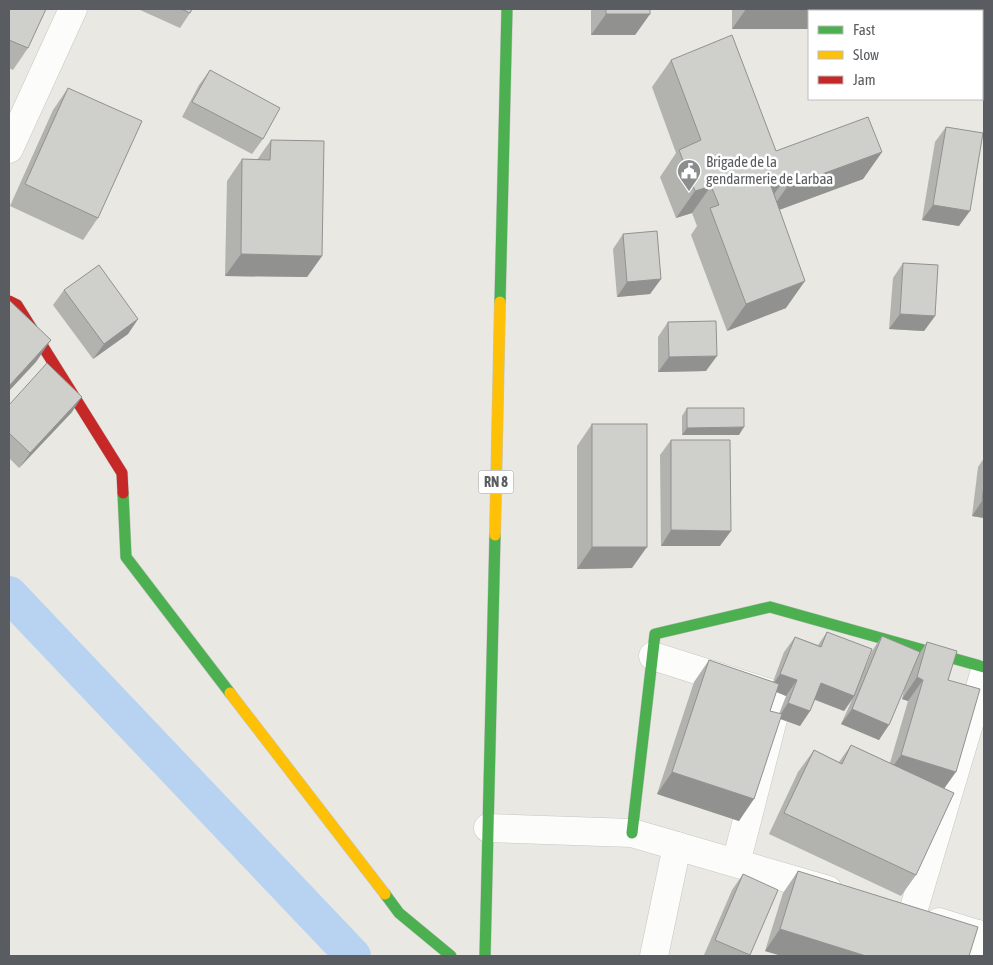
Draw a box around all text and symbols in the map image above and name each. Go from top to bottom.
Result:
legend [808,10,983,100]
text: Fast [853,21,875,38]
text: Slow [853,46,879,63]
text: Jam [853,71,876,88]
place label: Brigade de la gendarmerie de Larbaa [706,153,833,187]
public building icon: Brigade de la gendarmerie de Larbaa [676,158,702,192]
road number: RN 8 [478,471,514,494]

